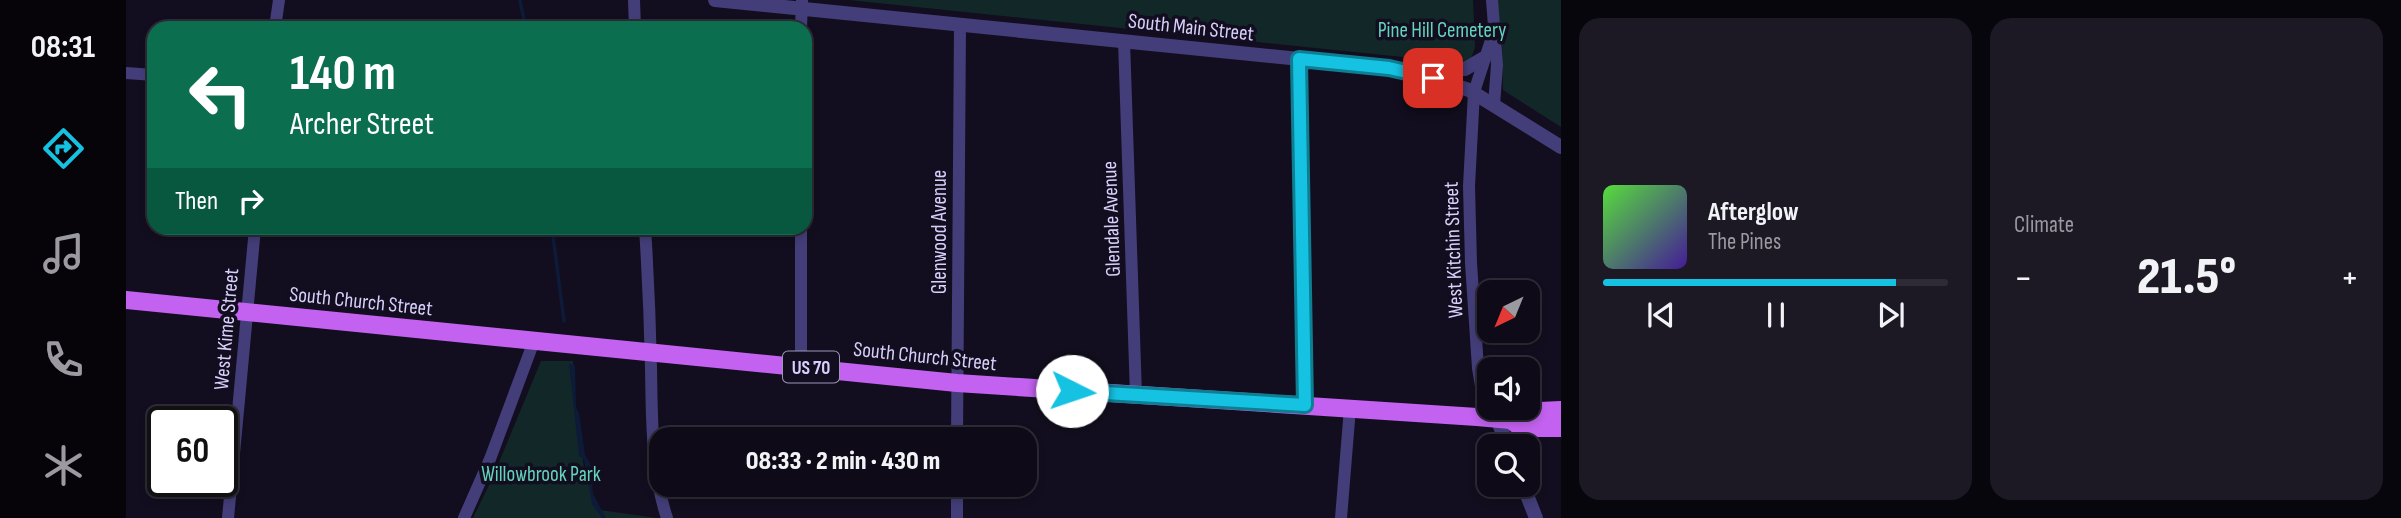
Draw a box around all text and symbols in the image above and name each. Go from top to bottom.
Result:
street label: South Main Street [1127,8,1255,47]
park label: Pine Hill Cemetery [1378,18,1506,43]
text: 08:31 [31,28,95,67]
text: 140 m [290,45,396,104]
pin [1403,48,1463,108]
icon: left [175,49,266,140]
icon: arrive [1414,59,1452,97]
text: Archer Street [290,105,434,144]
icon: directions [39,124,88,173]
street label: Glendale Avenue [1097,161,1126,277]
street label: Glenwood Avenue [927,170,952,294]
street label: West Kitchin Street [1439,181,1468,319]
icon: right [232,182,270,220]
text: Then [175,186,218,217]
text: Afterglow [1708,197,1799,228]
text: Climate [2014,211,2074,239]
text: The Pines [1708,228,1781,256]
icon: music [39,229,88,278]
text: 21.5° [2137,246,2236,309]
text: − [2014,256,2033,301]
text: + [2340,256,2359,301]
street label: West Kime Street [209,267,244,391]
north arrow [1477,280,1540,343]
map controls [1477,280,1540,497]
street label: South Church Street [288,282,434,321]
icon: previous [1642,296,1680,334]
icon: pause [1757,296,1795,334]
icon: next [1872,296,1910,334]
icon: phone [39,335,88,384]
street label: South Church Street [852,337,998,376]
road number: US 70 [783,352,839,382]
position arrow [1035,354,1109,428]
button: sound [1477,357,1540,420]
speed limit sign: 60 [147,406,238,497]
button: search [1477,434,1540,497]
icon: climate [39,441,88,490]
text: 08:33 · 2 min · 430 m [746,446,940,477]
park label: Willowbrook Park [481,462,601,487]

